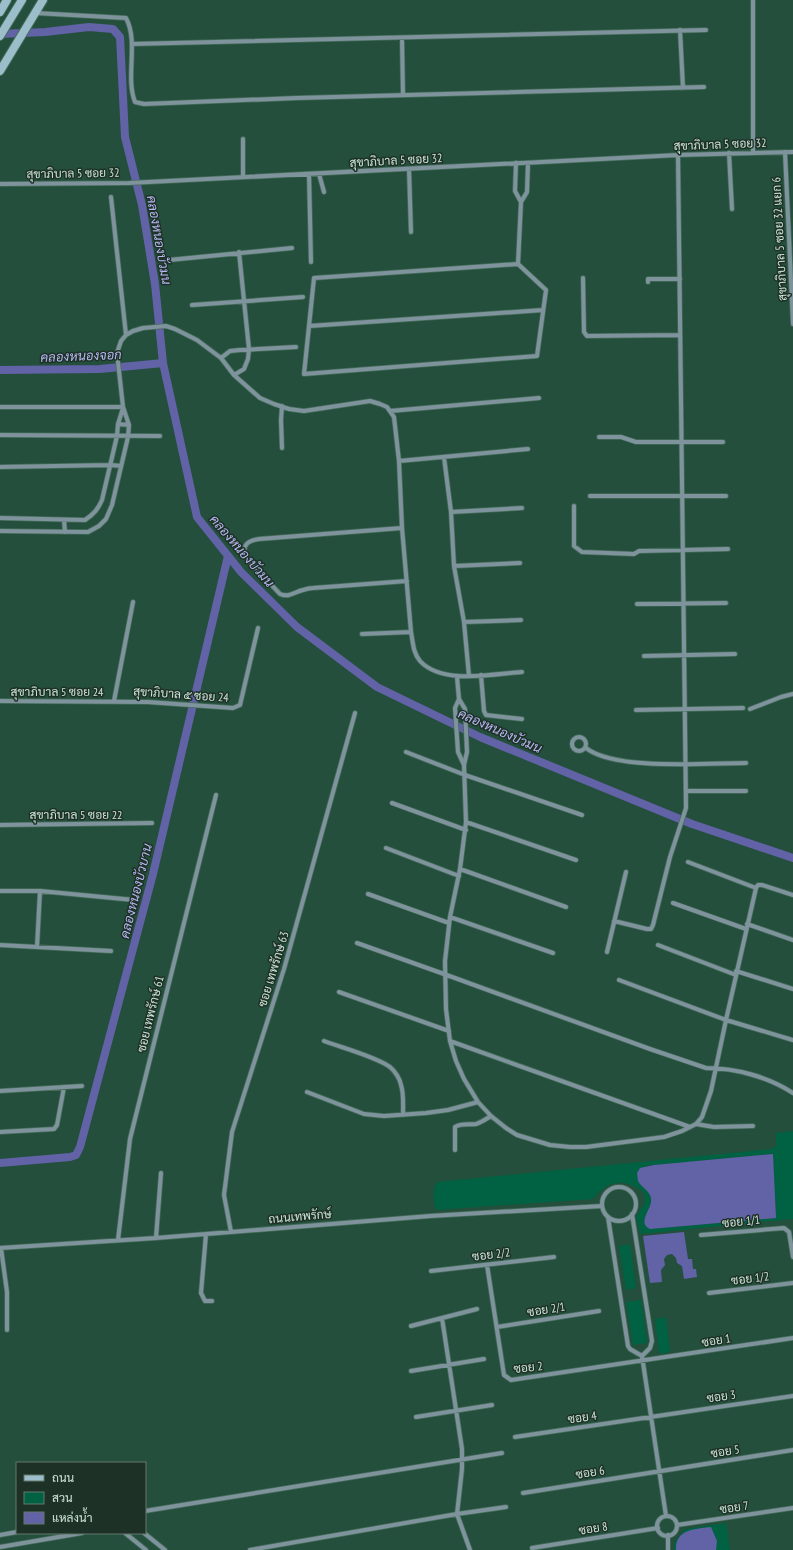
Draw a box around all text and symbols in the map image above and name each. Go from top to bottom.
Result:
street label: สุขาภิบาล 5 ซอย 32 [673,135,767,155]
street label: สุขาภิบาล 5 ซอย 32 [349,150,443,172]
street label: สุขาภิบาล 5 ซอย 32 [26,165,120,183]
street label: สุขาภิบาล 5 ซอย 32 แยก 6 [768,177,792,301]
water label: คลองหนองบัวมน [143,194,175,287]
water label: คลองหนองจอก [40,346,122,366]
water label: คลองหนองบัวมน [206,511,279,591]
street label: สุขาภิบาล ๕ ซอย 24 [133,683,230,707]
street label: สุขาภิบาล 5 ซอย 24 [11,684,104,701]
water label: คลองหนองบัวมน [455,705,545,757]
street label: สุขาภิบาล 5 ซอย 22 [30,807,122,824]
water label: คลองหนองบัวบาน [116,841,156,940]
street label: ซอย เทพรักษ์ 63 [254,929,292,1009]
street label: ซอย เทพรักษ์ 61 [133,974,167,1054]
street label: ถนนเทพรักษ์ [268,1206,333,1226]
street label: ซอย 1/1 [721,1212,761,1230]
street label: ซอย 2/2 [471,1244,511,1264]
street label: ซอย 1/2 [730,1268,770,1288]
street label: ซอย 2/1 [526,1299,566,1319]
street label: ซอย 1 [700,1330,732,1350]
street label: ซอย 2 [513,1358,543,1376]
street label: ซอย 3 [705,1387,737,1405]
street label: ซอย 4 [566,1407,598,1426]
street label: ซอย 5 [709,1441,741,1461]
legend [16,1462,146,1534]
street label: ซอย 6 [574,1462,606,1482]
text: ถนน [52,1470,75,1485]
text: สวน [52,1490,73,1505]
street label: ซอย 7 [718,1498,750,1516]
text: แหล่งน้ำ [52,1507,92,1525]
street label: ซอย 8 [577,1518,609,1538]

